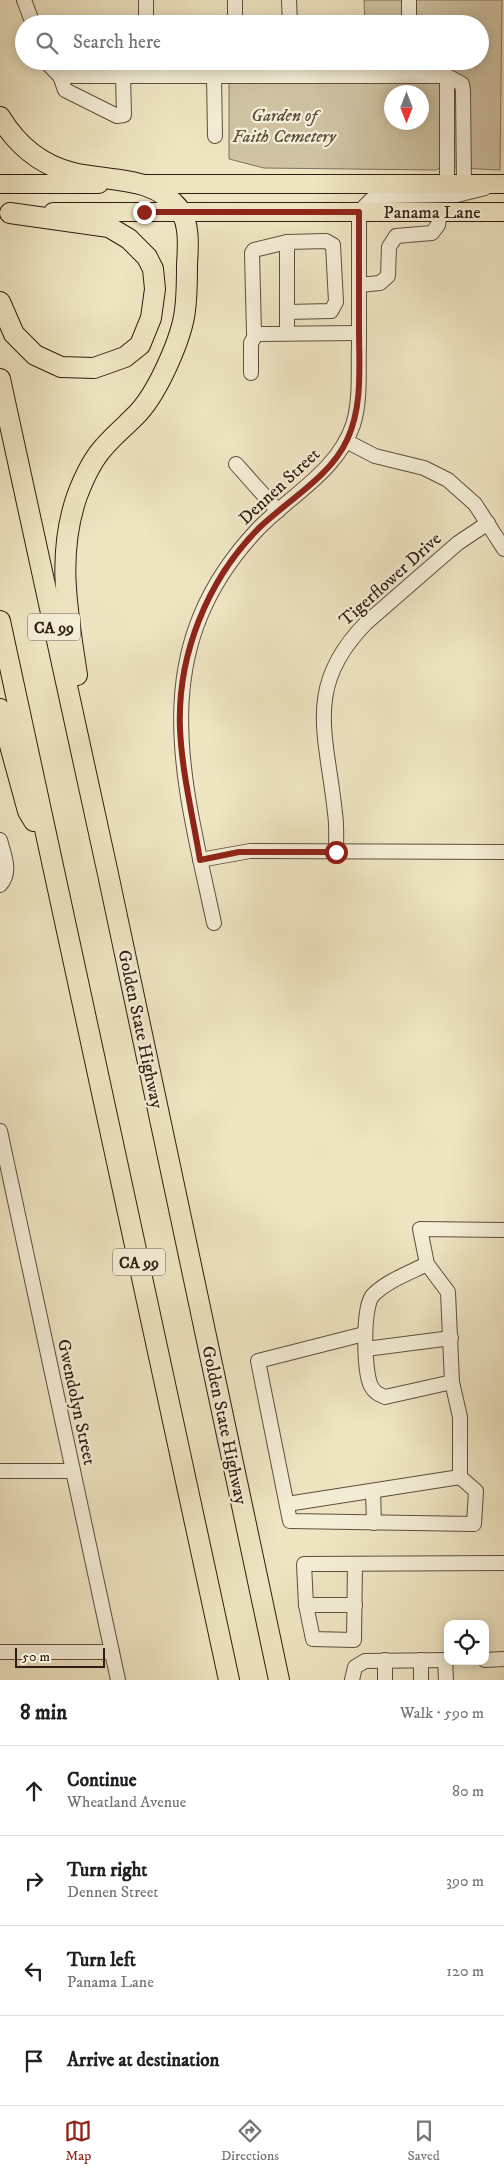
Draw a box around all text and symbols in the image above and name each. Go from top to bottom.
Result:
search box [15,15,489,70]
icon: search [33,29,61,57]
text: Search here [73,31,161,54]
north arrow [384,85,429,130]
park label: Garden of Faith Cemetery [232,105,337,148]
route end [133,201,156,224]
street label: Panama Lane [383,202,481,224]
street label: Dennen Street [235,443,325,530]
street label: Tigerflower Drive [335,528,446,631]
road number: CA 99 [28,614,80,640]
route start [325,841,348,864]
street label: Golden State Highway [112,948,168,1111]
road number: CA 99 [113,1248,165,1276]
street label: Gwendolyn Street [52,1337,100,1467]
street label: Golden State Highway [196,1344,252,1507]
map controls [444,1620,489,1665]
button: locate [444,1620,489,1665]
scale bar [15,1645,105,1668]
text: 50 m [22,1648,50,1666]
text: 8 min [20,1700,67,1726]
text: Walk · 590 m [400,1703,484,1723]
text: Continue [67,1769,137,1792]
icon: ahead [20,1777,48,1805]
text: 80 m [452,1781,484,1801]
text: Wheatland Avenue [67,1792,186,1812]
text: Turn right [67,1859,147,1882]
icon: right [20,1867,48,1895]
text: 390 m [446,1871,484,1891]
text: Dennen Street [67,1882,158,1902]
text: Turn left [67,1949,136,1972]
icon: left [20,1957,48,1985]
text: 120 m [446,1961,484,1981]
text: Panama Lane [67,1972,154,1992]
icon: arrive [20,2047,48,2075]
text: Arrive at destination [67,2049,219,2072]
tab: Map [64,2117,92,2165]
tab: Directions [221,2117,279,2165]
tab: Saved [408,2117,440,2165]

